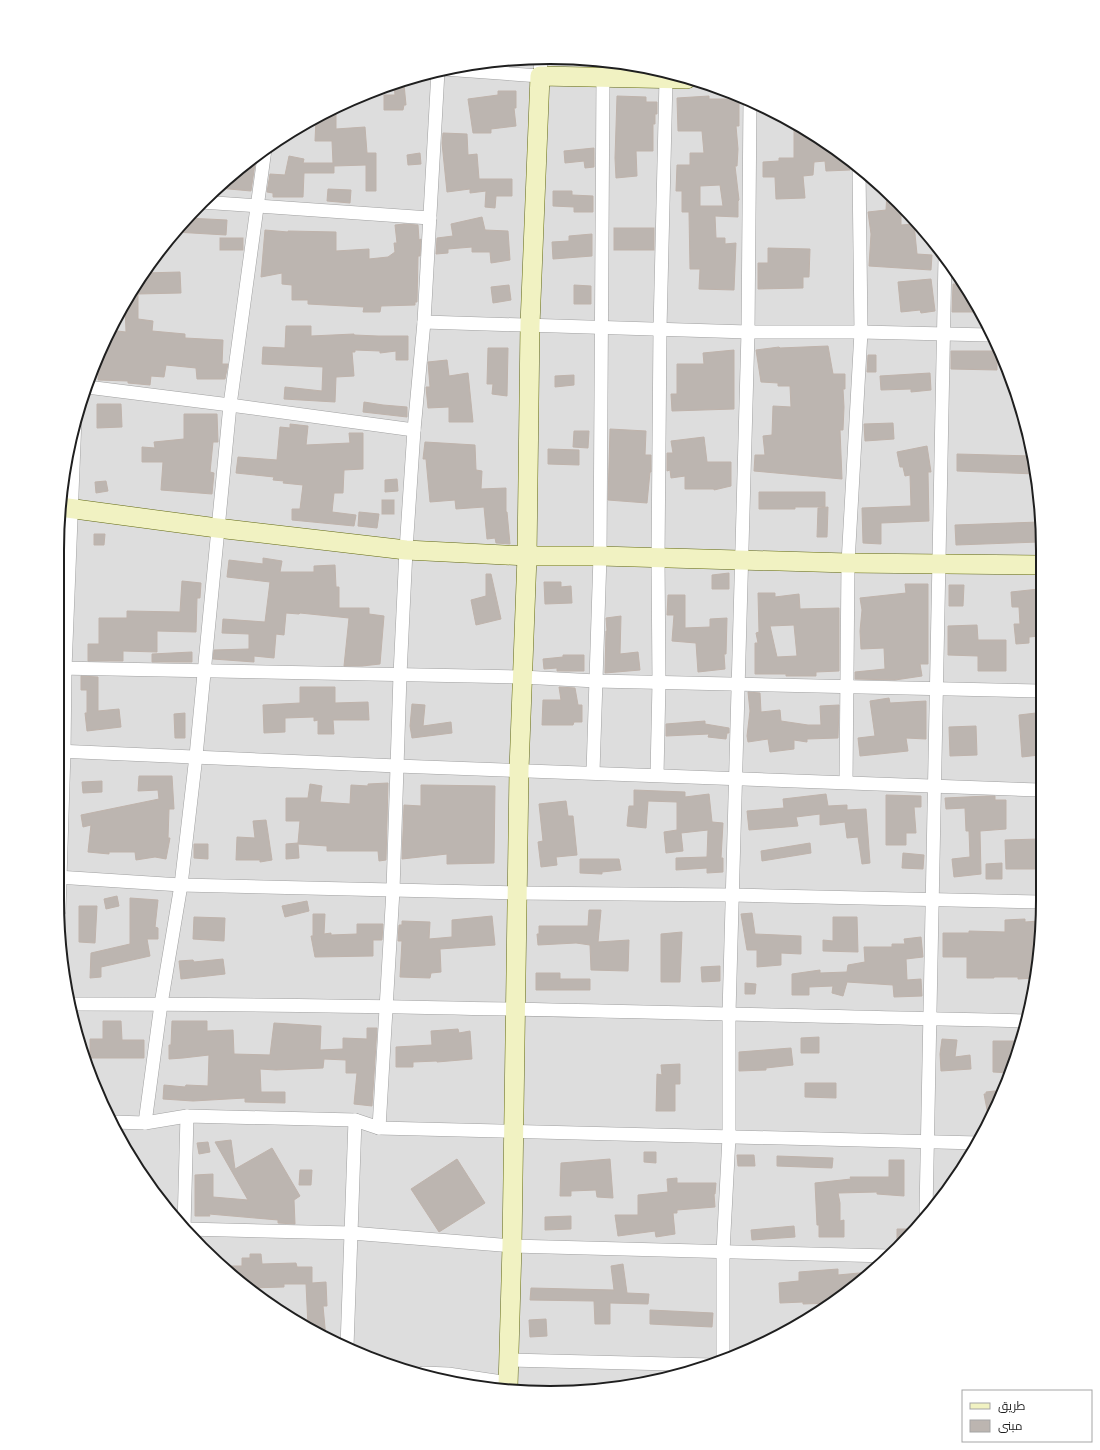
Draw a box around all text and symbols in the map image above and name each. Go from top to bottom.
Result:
legend [962,1390,1092,1442]
text: طريق [998,1399,1026,1413]
text: مبنى [998,1419,1023,1433]

